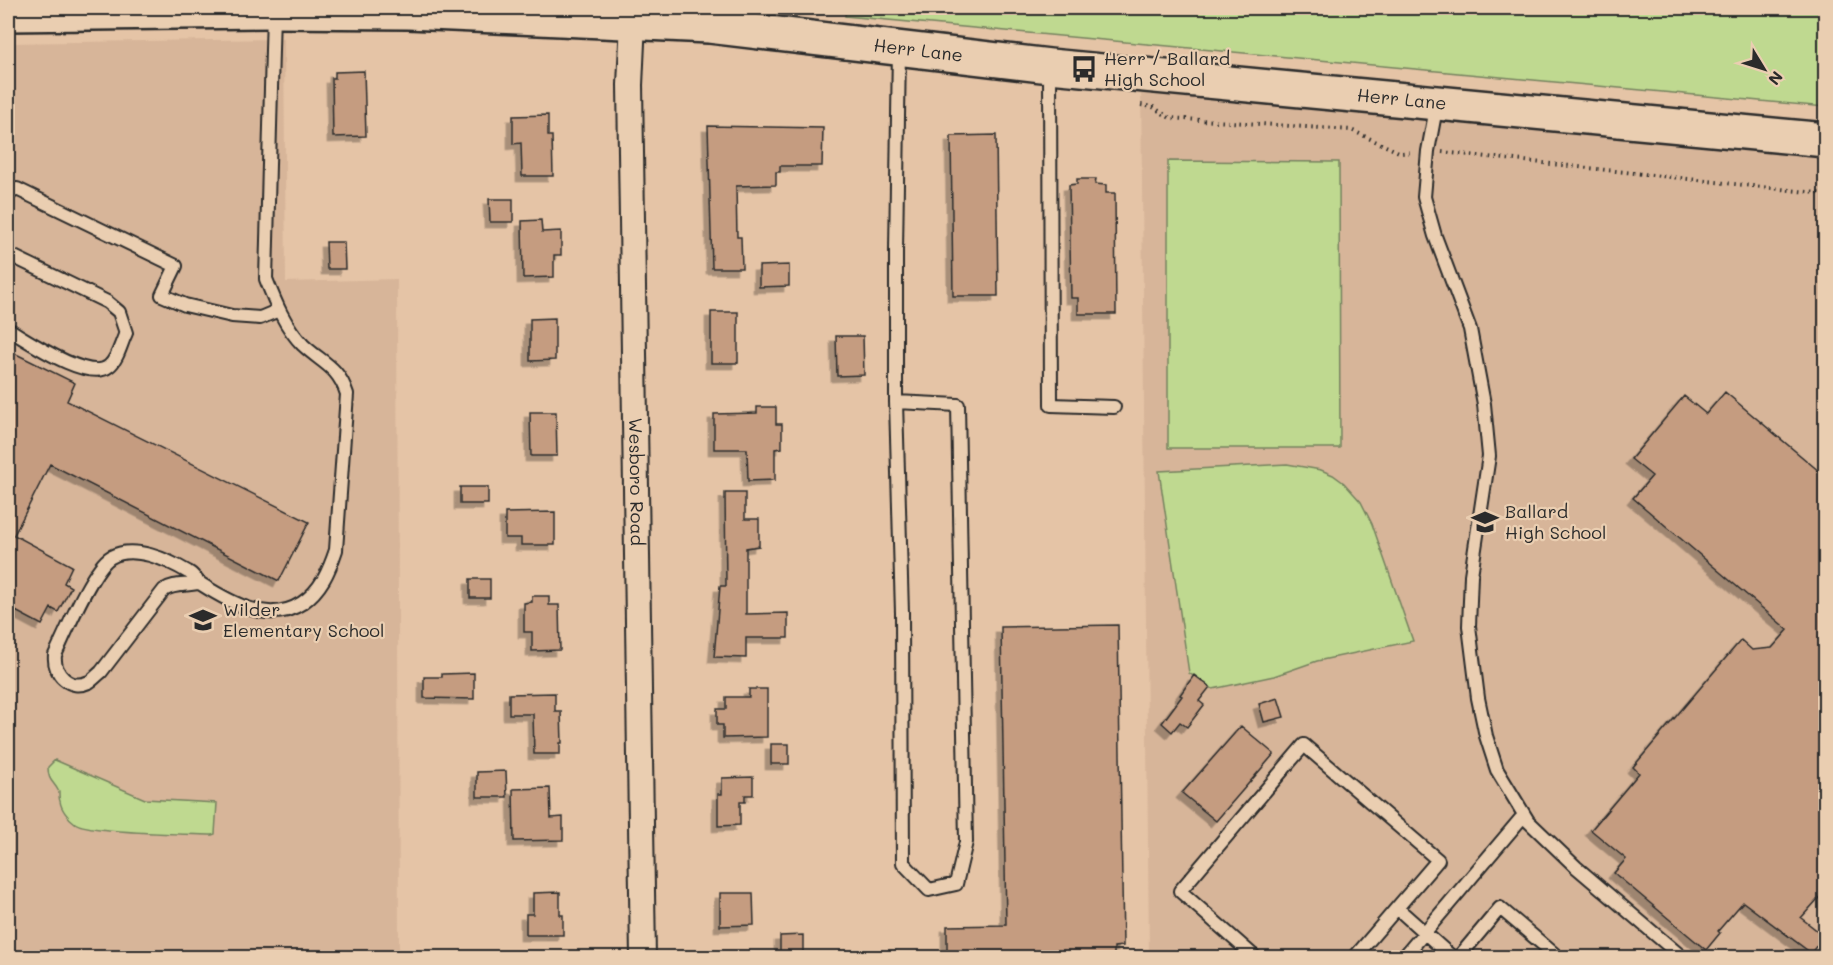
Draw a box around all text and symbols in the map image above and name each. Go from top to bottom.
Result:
street label: Herr Lane [872,32,964,67]
north arrow [1734,39,1794,99]
place label: Herr / Ballard High School [1104,46,1230,91]
bus stop icon: Herr / Ballard High School [1069,54,1099,84]
text: N [1764,67,1788,90]
street label: Herr Lane [1356,82,1448,115]
street label: Wesboro Road [624,418,650,546]
place label: Ballard High School [1505,499,1606,544]
school or university icon: Ballard High School [1470,507,1500,537]
place label: Wilder Elementary School [223,597,385,642]
school or university icon: Wilder Elementary School [188,605,218,635]

